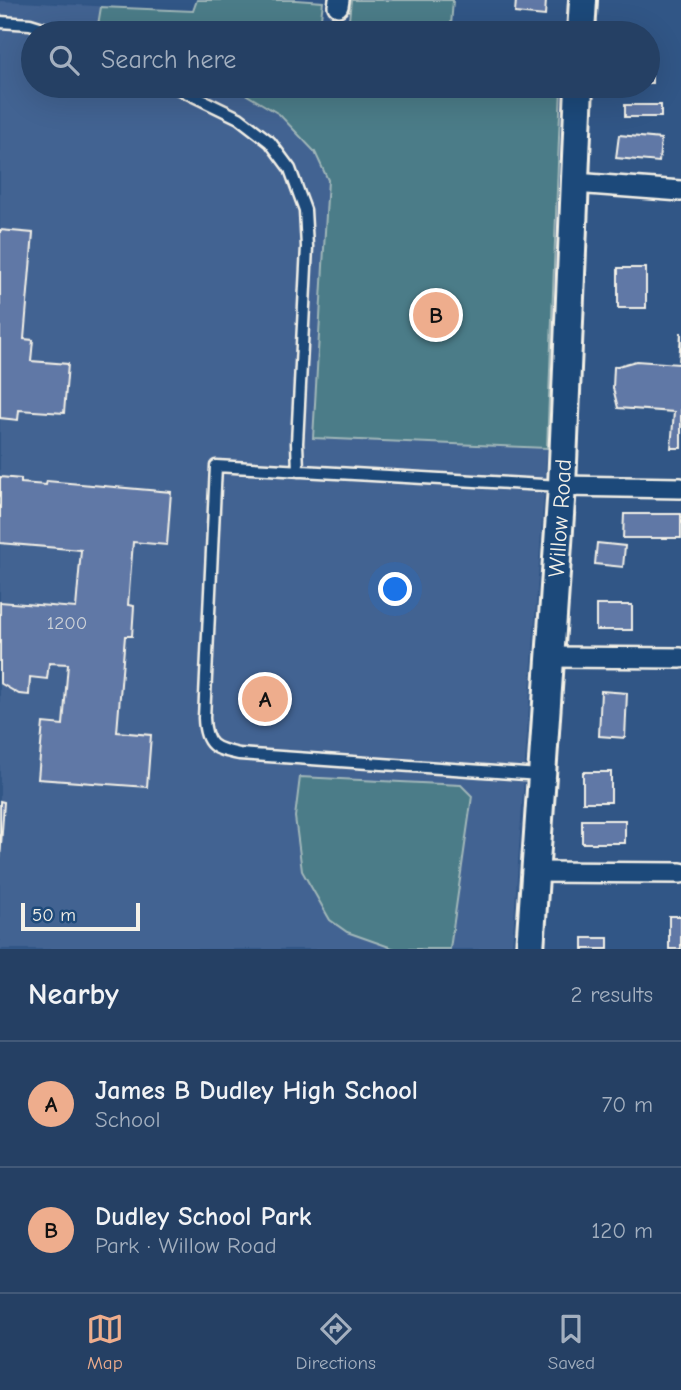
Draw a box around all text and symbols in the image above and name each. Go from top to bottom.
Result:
search box [21,21,660,98]
icon: search [45,41,83,79]
text: Search here [101,45,236,75]
pin: B [413,289,459,341]
street label: Willow Road [543,458,577,578]
your location [378,572,412,606]
house number: 1200 [47,612,87,634]
pin: A [242,673,288,725]
scale bar [21,900,140,932]
text: 50 m [32,904,76,926]
text: Nearby [28,977,119,1012]
text: 2 results [571,981,653,1008]
text: James B Dudley High School [95,1076,418,1106]
text: A [45,1091,57,1118]
text: 70 m [601,1091,653,1118]
text: School [95,1106,160,1133]
text: Dudley School Park [95,1202,311,1232]
text: B [44,1217,58,1244]
text: 120 m [591,1217,653,1244]
text: Park · Willow Road [95,1232,277,1259]
tab: Map [86,1310,124,1374]
tab: Directions [296,1310,376,1374]
tab: Saved [548,1310,595,1374]

